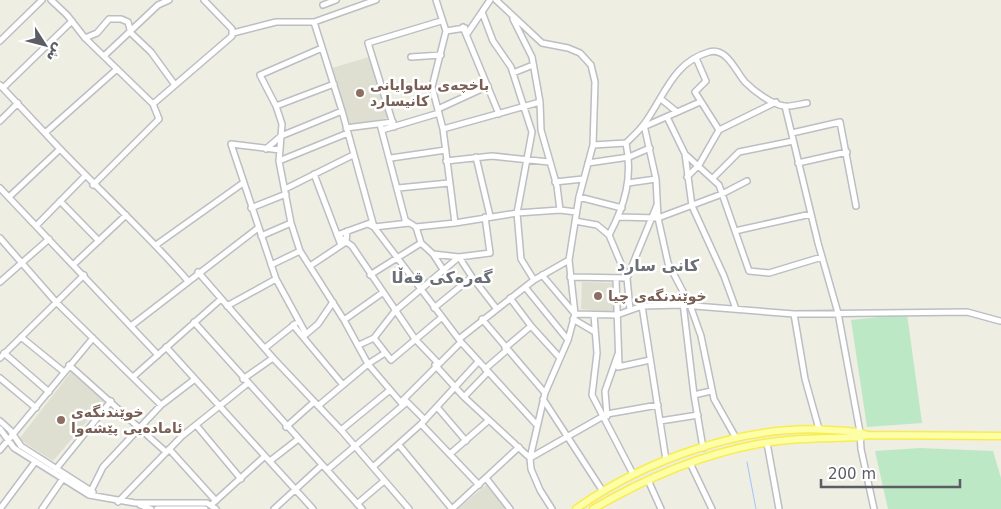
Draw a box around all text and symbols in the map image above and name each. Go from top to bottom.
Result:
north arrow [20,20,70,70]
text: ش [43,40,68,65]
place label: باخچەی ساوایانی کانیسارد [370,77,489,109]
marker: باخچەی ساوایانی کانیسارد [354,87,366,99]
district label: کانی سارد [617,256,700,275]
district label: گەرەکی قەڵا [392,267,493,287]
place label: خوێندنگەی چیا [608,288,707,305]
marker: خوێندنگەی چیا [592,290,604,302]
place label: خوێندنگەی ئامادەیی پێشەوا [71,404,182,437]
marker: خوێندنگەی ئامادەیی پێشەوا [55,414,67,426]
scale bar [821,456,960,488]
text: 200 m [828,465,876,483]

